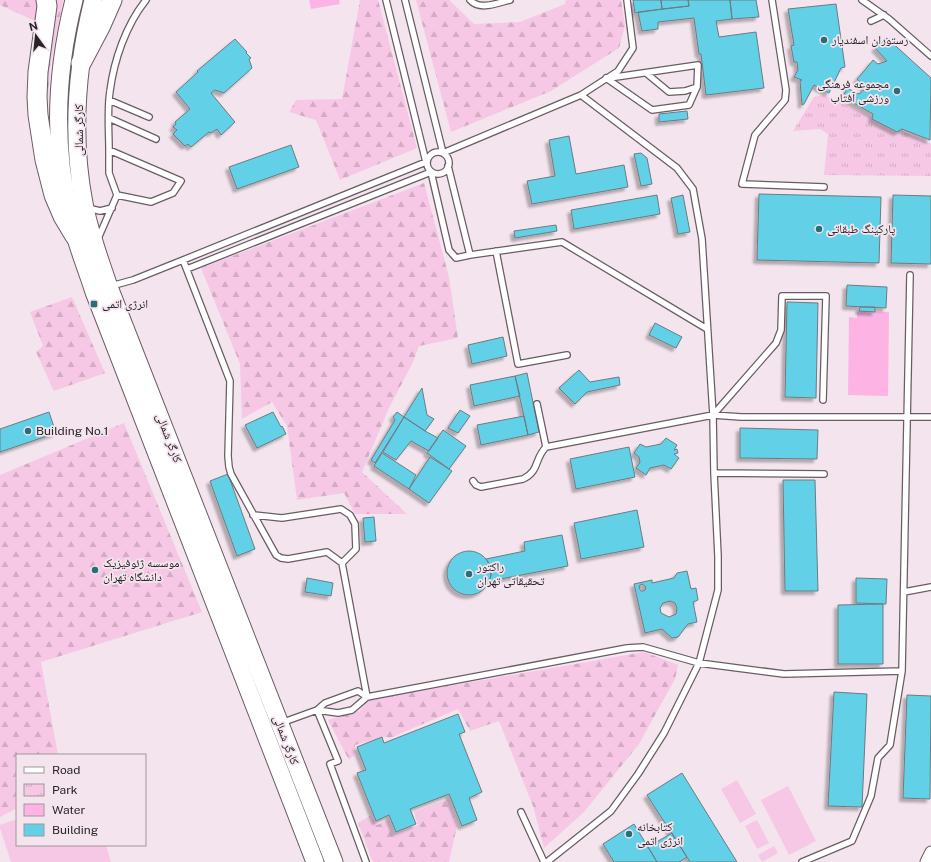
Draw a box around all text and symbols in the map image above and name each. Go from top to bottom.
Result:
north arrow [16,16,56,56]
text: N [28,19,39,33]
place label: رستوران اسفندیار [831,33,909,47]
marker: رستوران اسفندیار [819,35,829,45]
place label: مجموعه فرهنگی ورزشی آفتاب [817,77,889,105]
marker: مجموعه فرهنگی ورزشی آفتاب [892,86,902,96]
street label: کارگر شمالی [72,104,86,156]
place label: پارکینگ طبقاتی [827,222,896,236]
marker: پارکینگ طبقاتی [814,224,824,234]
place label: انرژی اتمی [102,297,148,311]
marker: انرژی اتمی [89,299,99,309]
street label: کارگر شمالی [153,411,185,465]
place label: Building No.1 [36,424,108,438]
marker: Building No.1 [23,426,33,436]
place label: موسسه ژئوفیزیک دانشگاه تهران [103,556,179,584]
place label: راکتور تحقیقاتی تهران [476,560,545,588]
marker: موسسه ژئوفیزیک دانشگاه تهران [90,565,100,575]
marker: راکتور تحقیقاتی تهران [464,569,474,579]
street label: کارگر شمالی [270,713,302,767]
legend [16,754,146,846]
text: Road [52,763,80,777]
text: Park [52,783,78,797]
text: Water [52,803,86,817]
place label: کتابخانه انرژی اتمی [637,820,683,848]
text: Building [52,823,98,837]
marker: کتابخانه انرژی اتمی [624,829,634,839]

